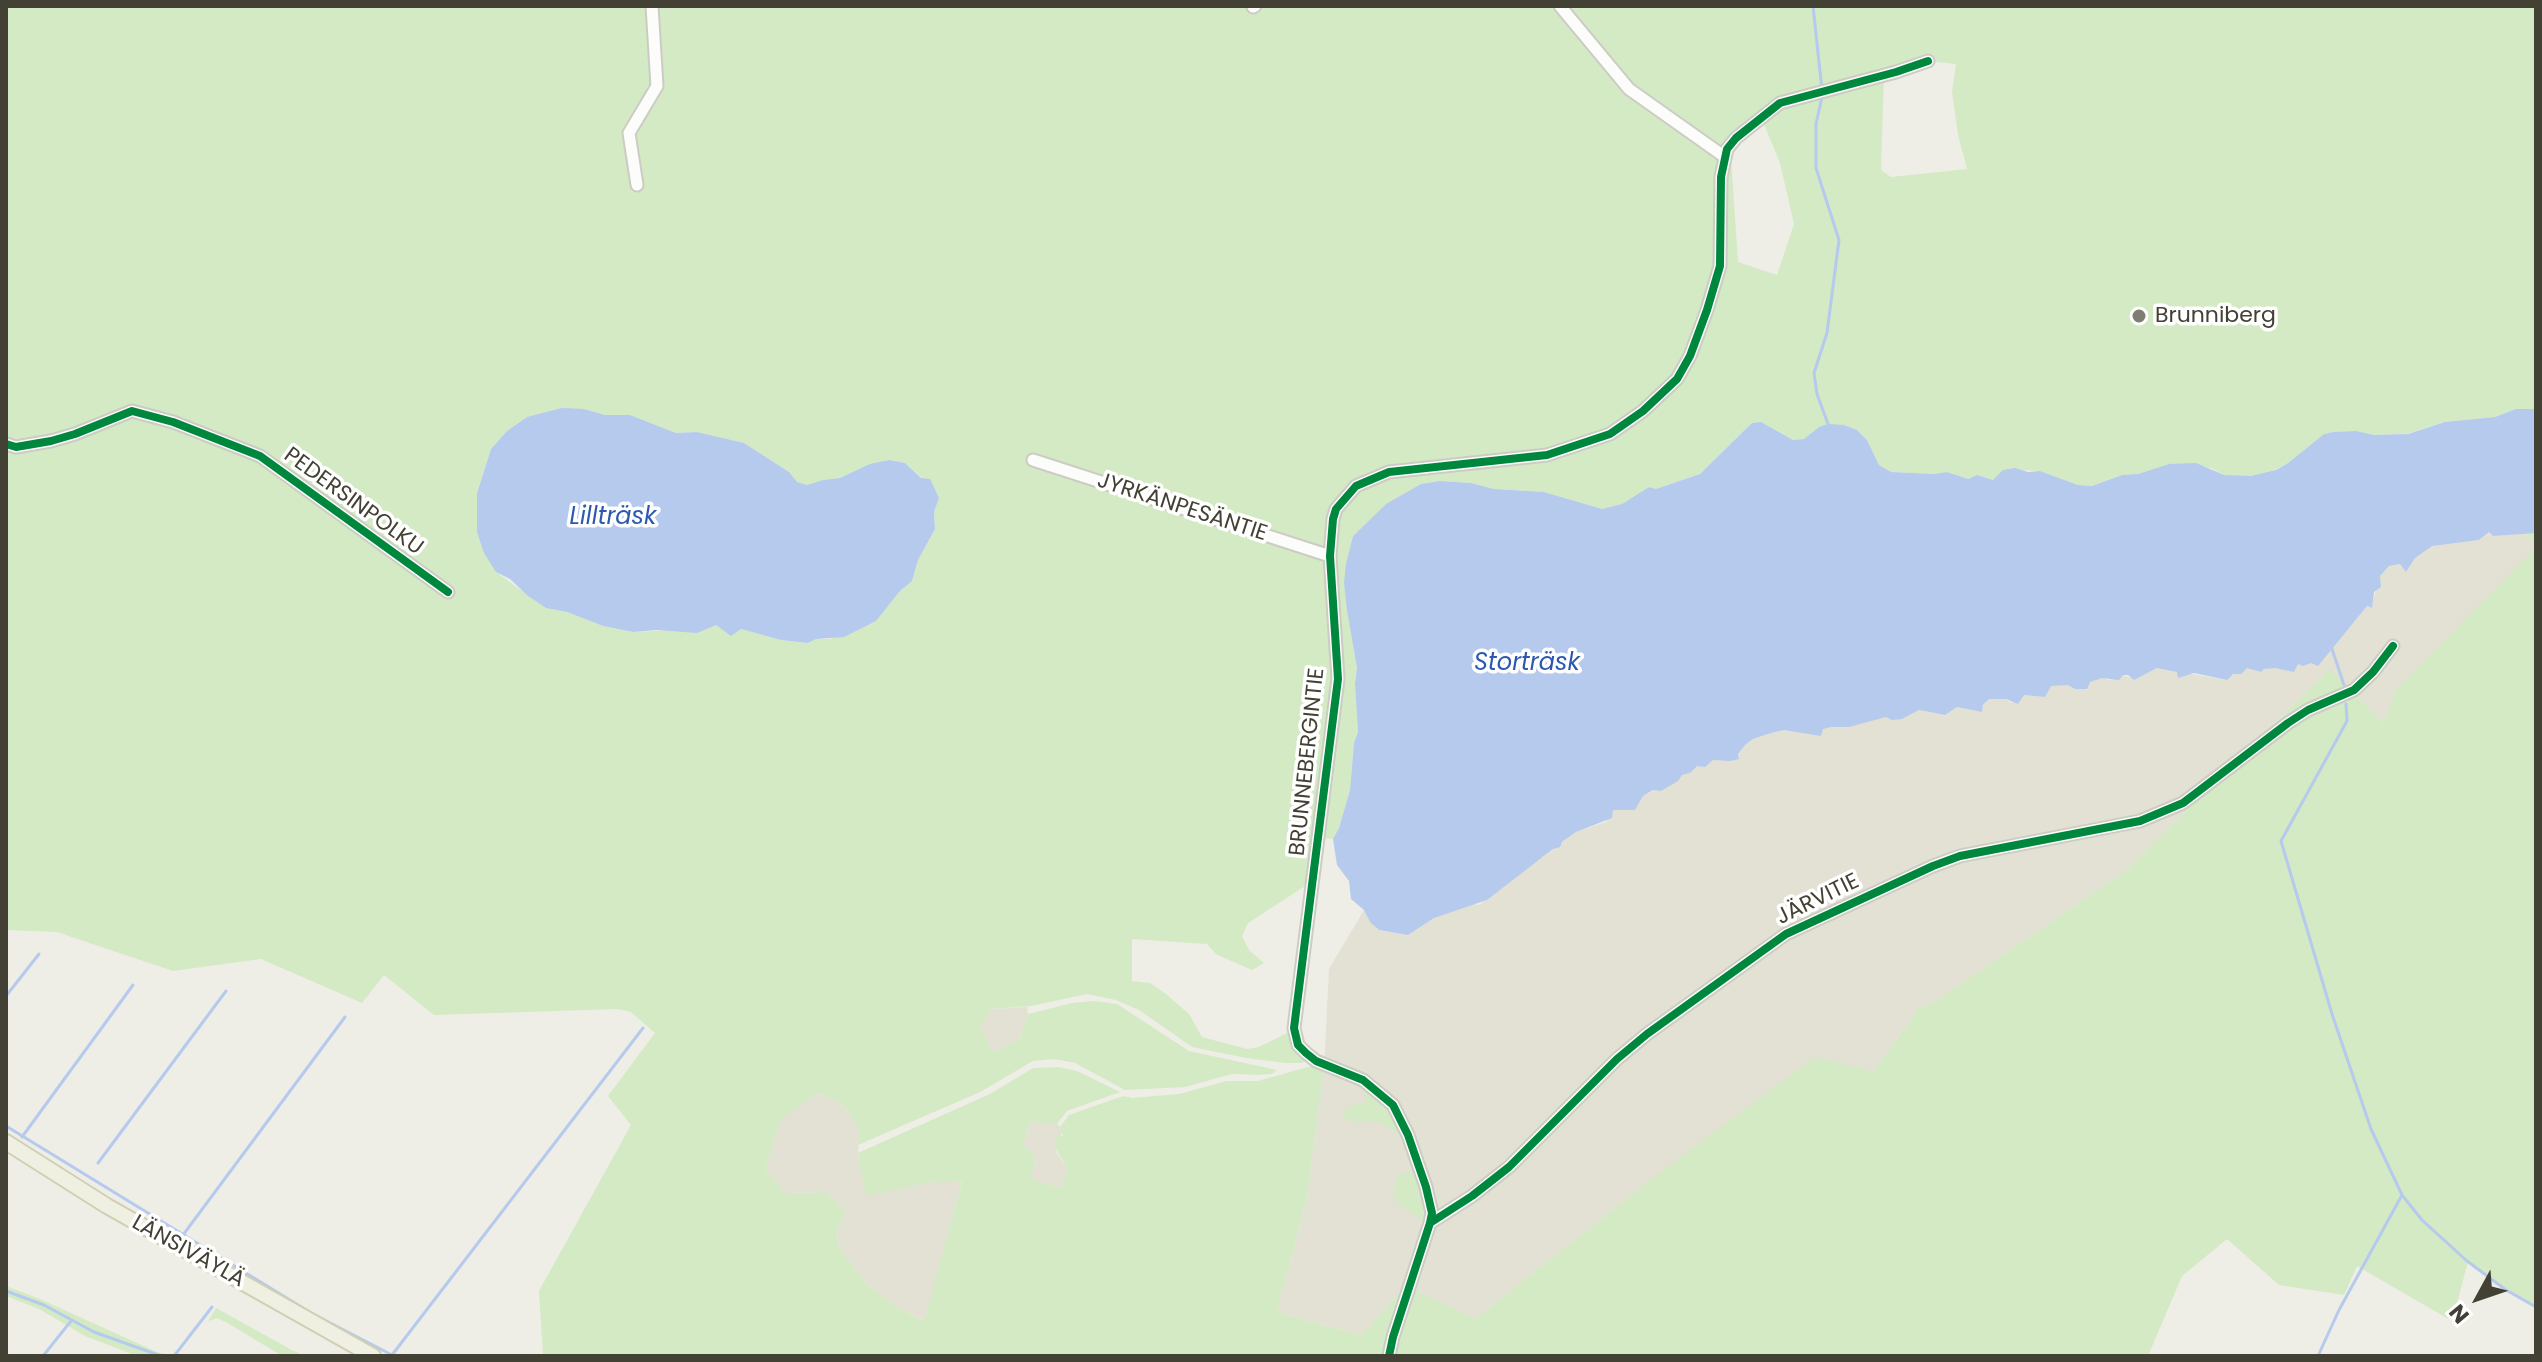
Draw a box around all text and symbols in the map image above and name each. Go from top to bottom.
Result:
place label: Brunniberg [2155,303,2276,329]
marker: Brunniberg [2130,307,2148,325]
street label: PEDERSINPOLKU [278,443,428,561]
street label: JYRKÄNPESÄNTIE [1094,468,1270,548]
water label: Lillträsk [570,504,656,532]
water label: Storträsk [1474,650,1580,678]
street label: BRUNNEBERGINTIE [1285,667,1331,857]
street label: JÄRVITIE [1772,869,1864,931]
street label: LÄNSIVÄYLÄ [127,1210,249,1294]
north arrow [2438,1258,2518,1338]
text: N [2442,1297,2476,1330]

